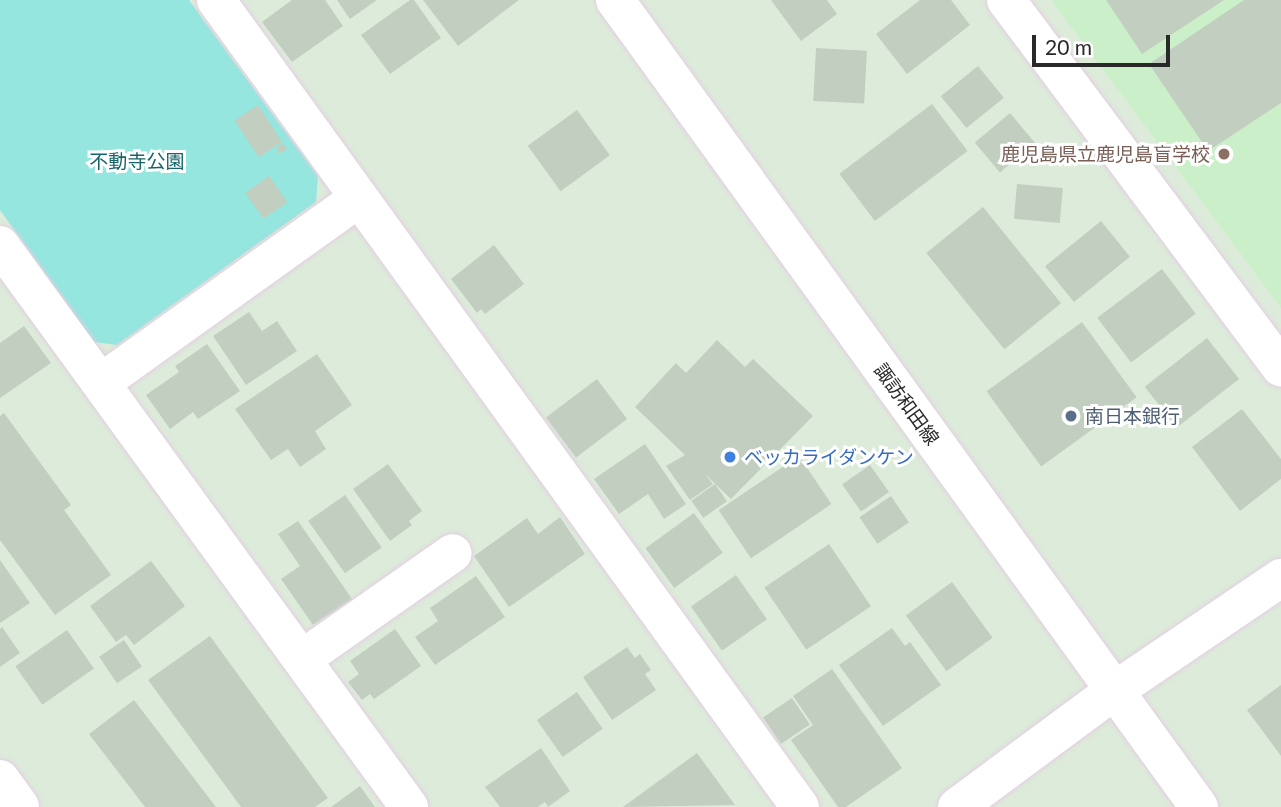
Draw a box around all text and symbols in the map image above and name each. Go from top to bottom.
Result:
scale bar [1036,21,1174,65]
text: 20 m [1045,34,1092,59]
place label: 鹿児島県立鹿児島盲学校 [1001,143,1210,165]
marker: 鹿児島県立鹿児島盲学校 [1216,146,1232,162]
park label: 不動寺公園 [90,150,184,172]
street label: 諏訪和田線 [870,359,944,449]
place label: 南日本銀行 [1085,405,1180,427]
marker: 南日本銀行 [1063,408,1079,424]
place label: ベッカライダンケン [744,446,915,468]
marker: ベッカライダンケン [722,449,738,465]

